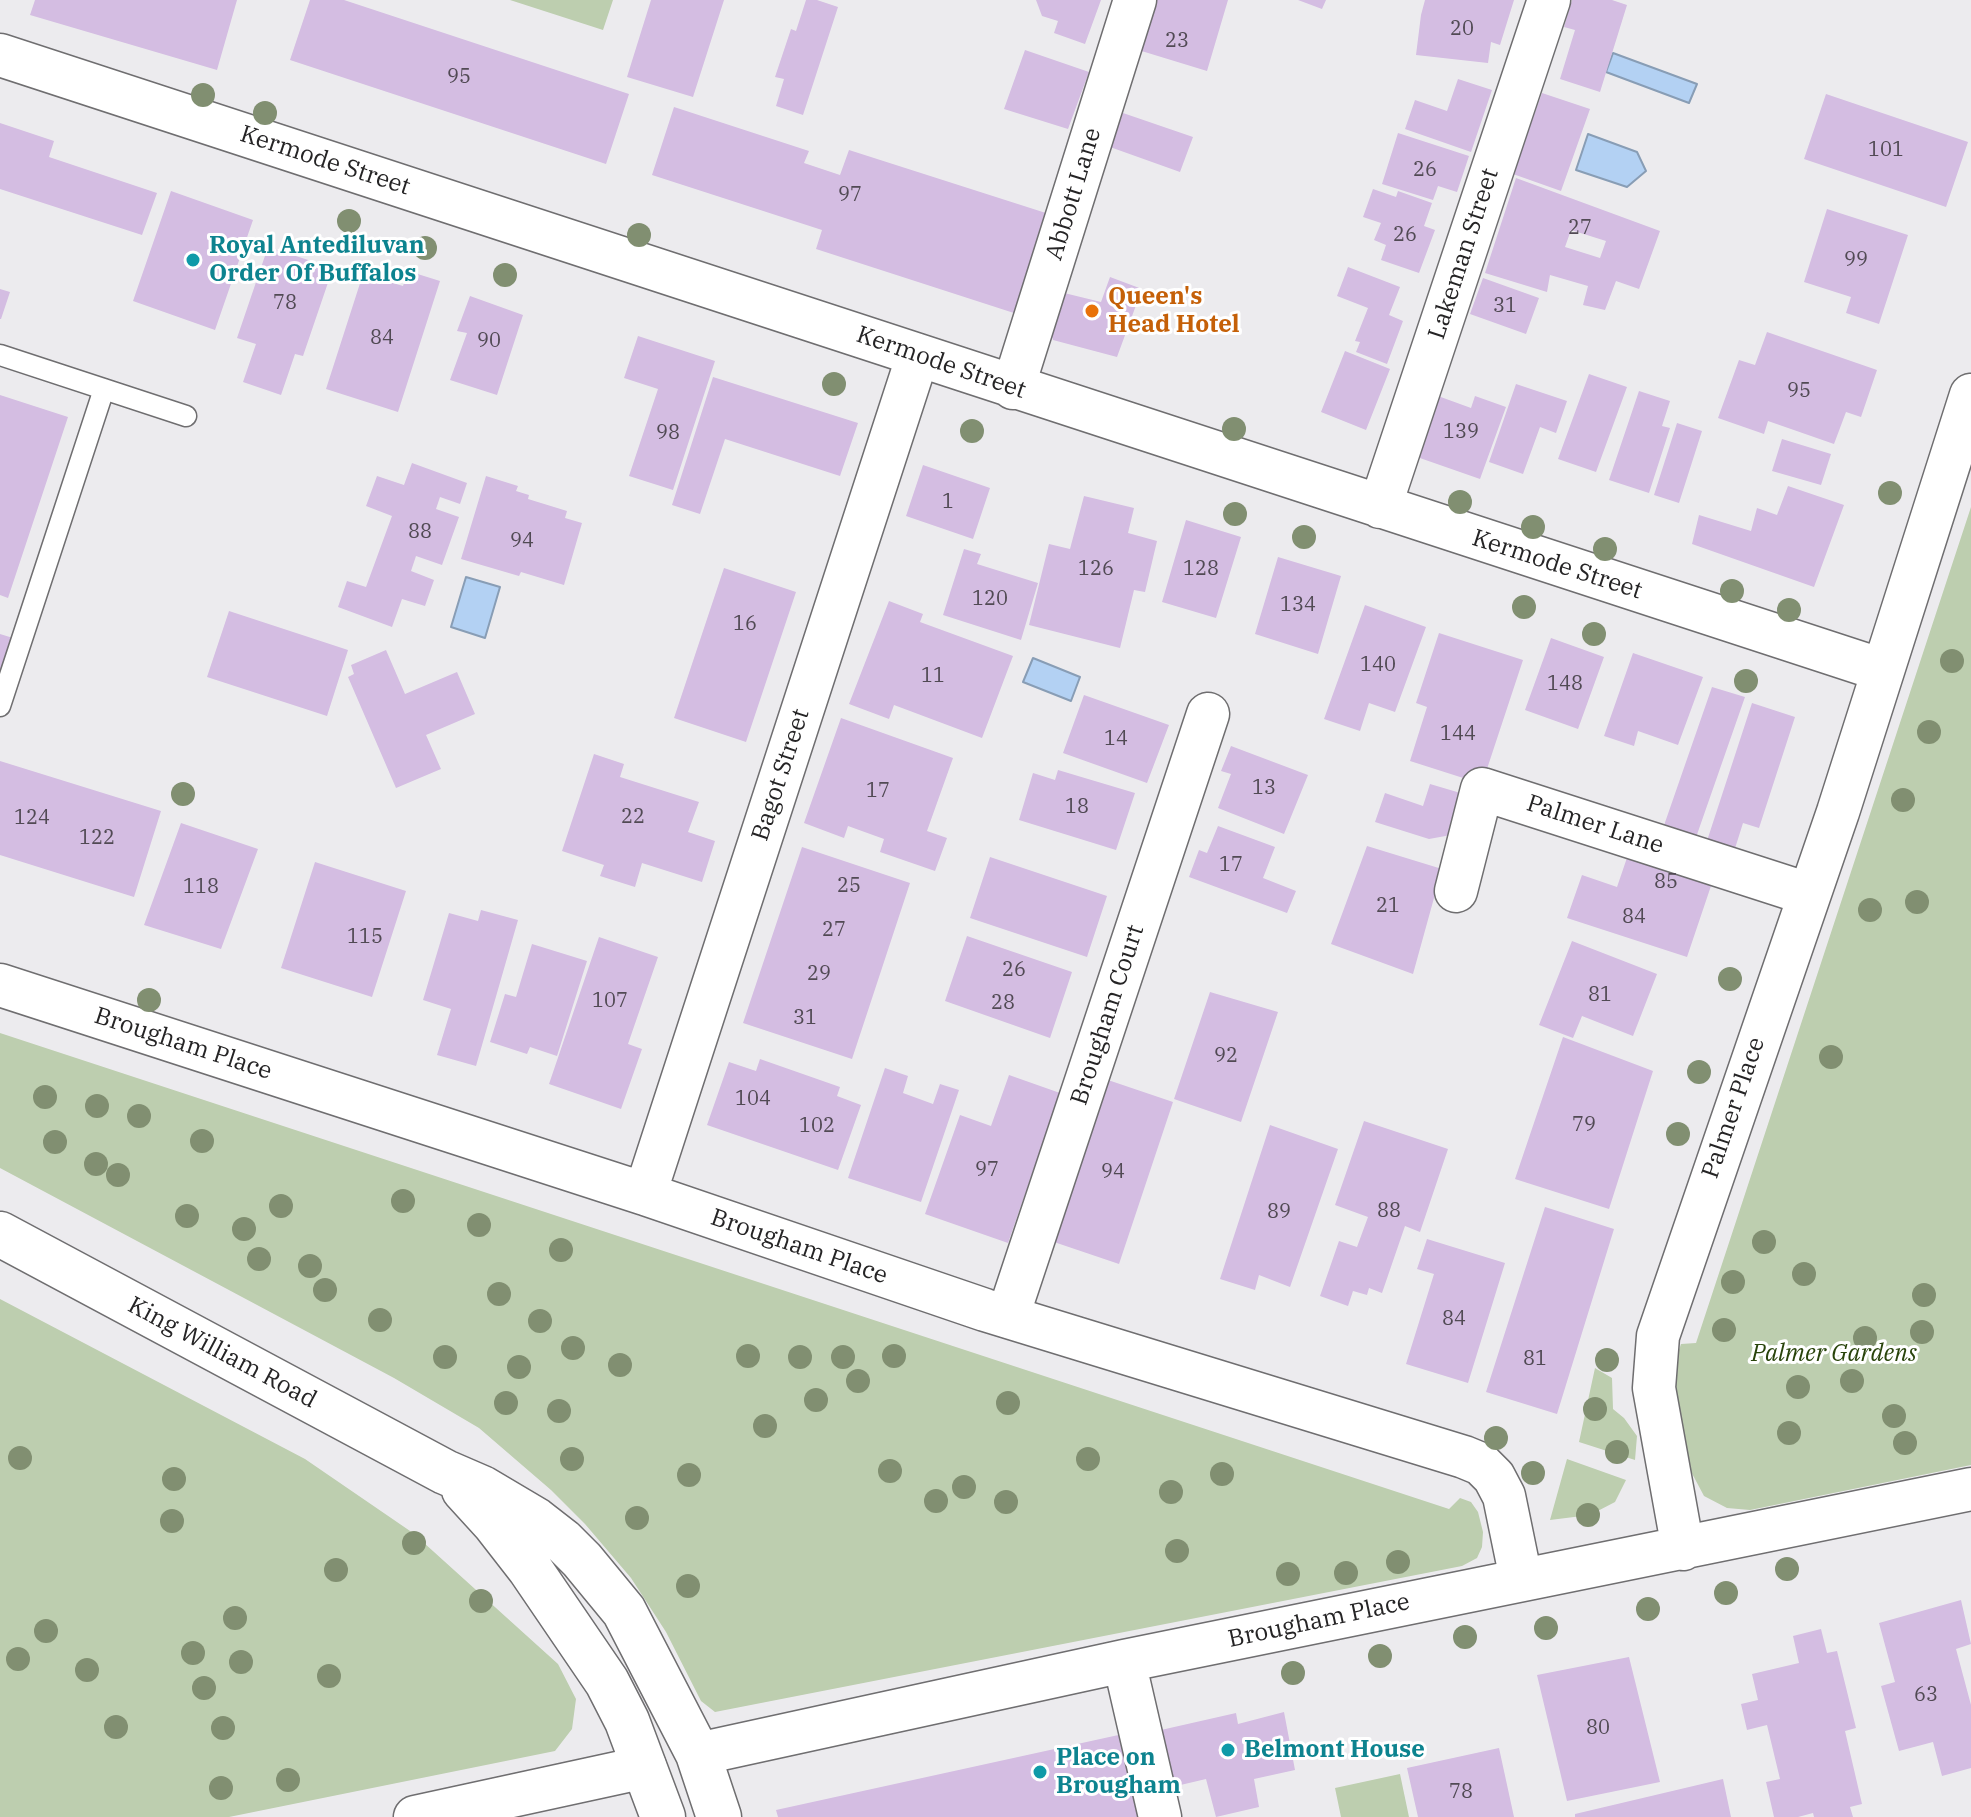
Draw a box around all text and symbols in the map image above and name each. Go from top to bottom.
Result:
house number: 20 [1450,17,1474,41]
house number: 23 [1165,29,1189,53]
house number: 95 [447,65,471,89]
street label: Kermode Street [236,120,414,202]
street label: Abbott Lane [1040,124,1108,264]
house number: 101 [1868,138,1904,162]
house number: 26 [1413,158,1437,182]
street label: Lakeman Street [1423,165,1505,343]
house number: 97 [838,183,862,207]
house number: 27 [1568,216,1592,240]
house number: 26 [1393,223,1417,247]
place label: Royal Antediluvan Order Of Buffalos [209,232,425,288]
house number: 99 [1844,248,1868,272]
marker: Royal Antediluvan Order Of Buffalos [184,251,202,269]
place label: Queen's Head Hotel [1108,283,1240,339]
house number: 78 [273,291,297,315]
house number: 31 [1493,294,1517,318]
marker: Queen's Head Hotel [1083,302,1101,320]
street label: Kermode Street [853,321,1029,405]
house number: 84 [370,326,394,350]
house number: 90 [477,329,501,353]
house number: 95 [1787,379,1811,403]
house number: 139 [1443,420,1479,444]
house number: 98 [656,421,680,445]
house number: 1 [942,490,954,514]
house number: 88 [408,520,432,544]
street label: Kermode Street [1468,524,1646,606]
house number: 94 [510,529,534,553]
house number: 126 [1078,557,1114,581]
house number: 128 [1183,557,1219,581]
house number: 120 [972,587,1008,611]
house number: 134 [1280,593,1316,617]
house number: 16 [733,612,757,636]
house number: 140 [1360,653,1396,677]
house number: 11 [921,664,945,688]
house number: 148 [1547,672,1583,696]
street label: Bagot Street [746,705,816,845]
house number: 144 [1440,722,1476,746]
house number: 14 [1104,727,1128,751]
house number: 13 [1252,776,1276,800]
house number: 17 [866,779,890,803]
street label: Palmer Lane [1523,789,1667,861]
house number: 18 [1065,795,1089,819]
house number: 22 [621,805,645,829]
house number: 124 [14,806,50,830]
house number: 122 [79,826,115,850]
house number: 17 [1219,853,1243,877]
house number: 85 [1654,870,1678,894]
house number: 25 [837,874,861,898]
house number: 118 [183,875,219,899]
house number: 21 [1376,894,1400,918]
house number: 84 [1622,905,1646,929]
house number: 27 [822,918,846,942]
street label: Brougham Court [1065,921,1151,1109]
house number: 115 [347,925,383,949]
house number: 26 [1002,958,1026,982]
house number: 29 [807,962,831,986]
house number: 81 [1588,983,1612,1007]
house number: 107 [592,989,628,1013]
house number: 28 [991,991,1015,1015]
street label: Brougham Place [91,1002,275,1086]
house number: 31 [793,1006,817,1030]
street label: Palmer Place [1696,1034,1772,1182]
house number: 92 [1214,1044,1238,1068]
house number: 104 [735,1087,771,1111]
house number: 79 [1572,1113,1596,1137]
house number: 102 [799,1114,835,1138]
house number: 97 [975,1158,999,1182]
house number: 94 [1101,1160,1125,1184]
house number: 88 [1377,1199,1401,1223]
house number: 89 [1267,1200,1291,1224]
street label: Brougham Place [707,1203,891,1291]
street label: King William Road [123,1291,321,1415]
house number: 84 [1442,1307,1466,1331]
park label: Palmer Gardens [1751,1340,1917,1368]
house number: 81 [1523,1347,1547,1371]
street label: Brougham Place [1226,1588,1412,1654]
house number: 63 [1914,1683,1938,1707]
house number: 80 [1586,1716,1610,1740]
place label: Belmont House [1244,1736,1425,1764]
marker: Belmont House [1219,1741,1237,1759]
place label: Place on Brougham [1056,1744,1181,1800]
marker: Place on Brougham [1031,1763,1049,1781]
house number: 78 [1449,1780,1473,1804]

